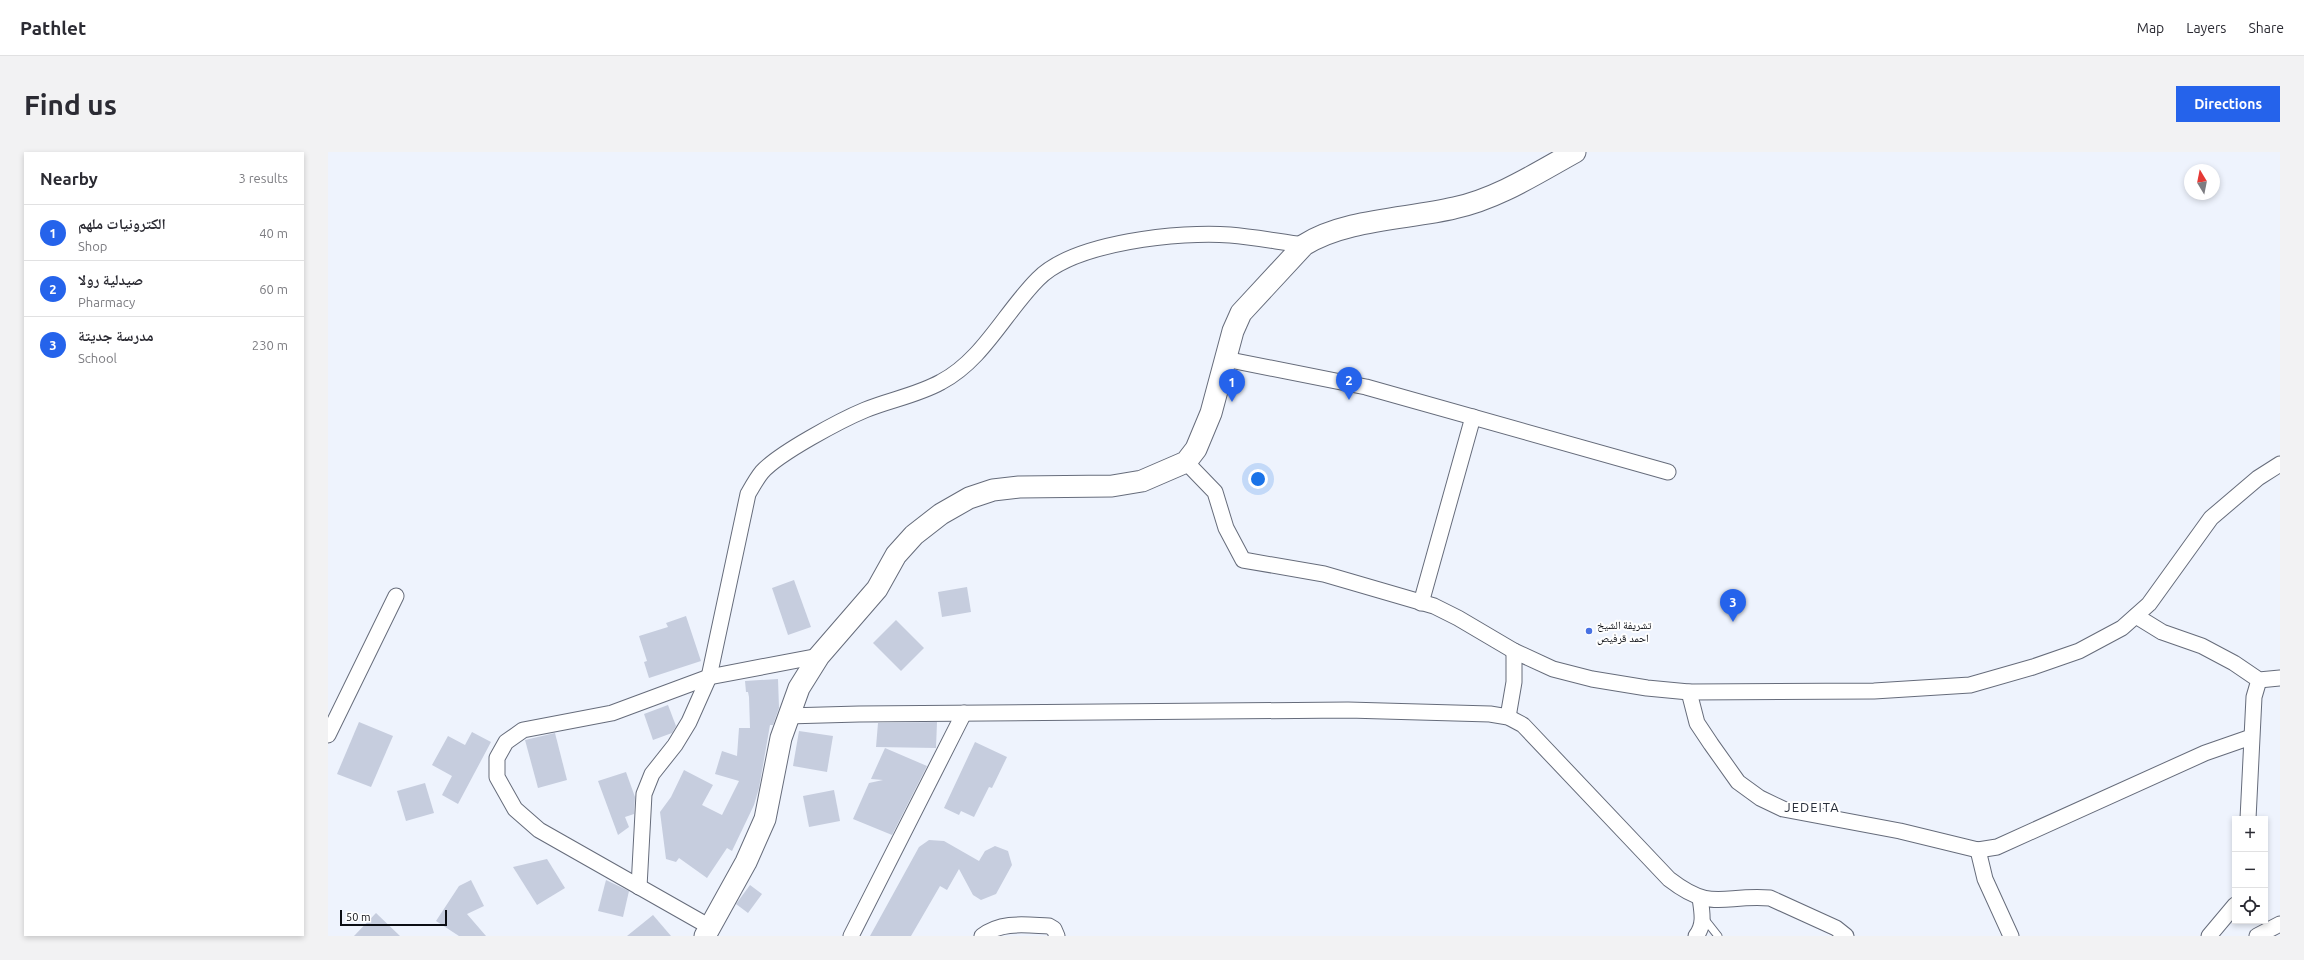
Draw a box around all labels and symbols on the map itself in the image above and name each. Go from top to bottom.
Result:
north arrow [2184,164,2220,200]
pin: 2 [1336,367,1362,400]
pin: 1 [1219,369,1245,402]
your location [1248,469,1268,489]
pin: 3 [1720,589,1746,622]
place label: تشريفة الشيخ احمد قرفيص [1597,619,1652,645]
marker: تشريفة الشيخ احمد قرفيص [1584,626,1594,636]
district label: JEDEITA [1784,800,1840,814]
scale bar [340,908,447,927]

